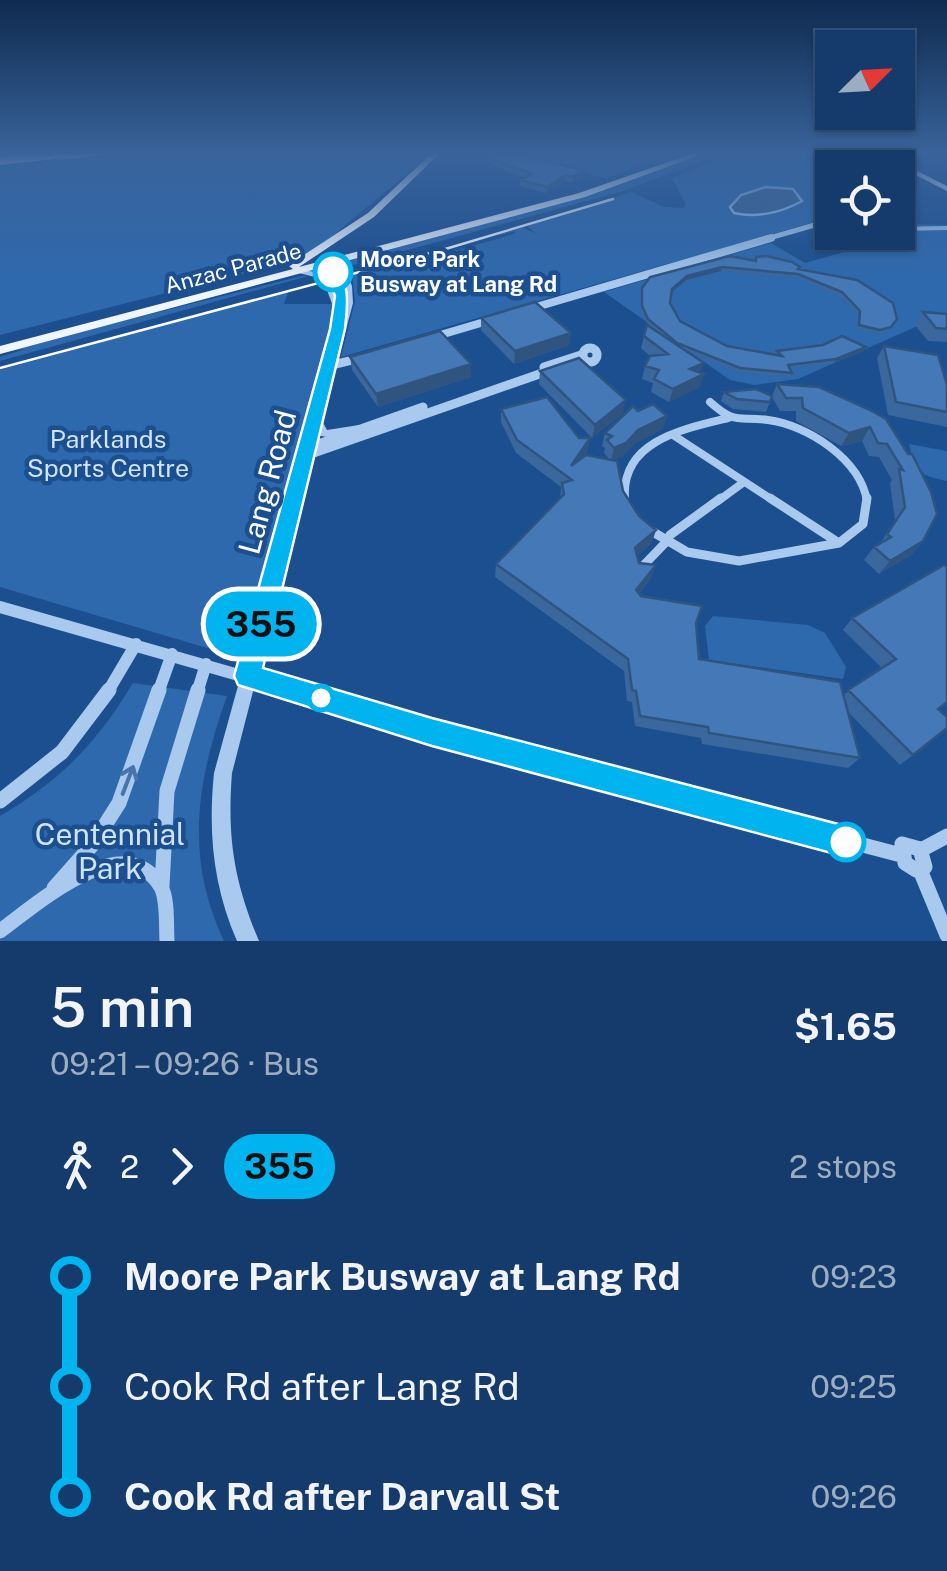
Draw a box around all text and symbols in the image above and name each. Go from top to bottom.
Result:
north arrow [815,30,915,130]
map controls [815,30,915,250]
button: locate [815,150,915,250]
street label: Anzac Parade [162,237,304,299]
place label: Moore Park Busway at Lang Rd [360,246,557,297]
marker: Moore Park Busway at Lang Rd [314,253,352,291]
street label: Lang Road [230,406,304,558]
park label: Parklands Sports Centre [27,424,189,483]
line badge: 355 [204,592,318,656]
text: 355 [226,604,296,645]
unlabelled marker [308,685,334,711]
one-way arrow [120,765,138,796]
park label: Centennial Park [35,816,185,886]
unlabelled marker [827,823,865,861]
text: 5 min [50,975,194,1039]
text: $1.65 [794,1004,897,1049]
text: 09:21 – 09:26 · Bus [50,1045,319,1082]
icon: walk [50,1139,105,1194]
icon: forward [154,1139,209,1194]
text: 355 [244,1146,315,1187]
text: 2 [120,1148,139,1185]
text: 2 stops [789,1148,897,1185]
text: Moore Park Busway at Lang Rd [124,1254,681,1299]
text: 09:23 [811,1258,897,1295]
text: Cook Rd after Lang Rd [124,1364,520,1409]
text: 09:25 [810,1368,897,1405]
text: Cook Rd after Darvall St [124,1474,560,1519]
text: 09:26 [811,1478,897,1515]

